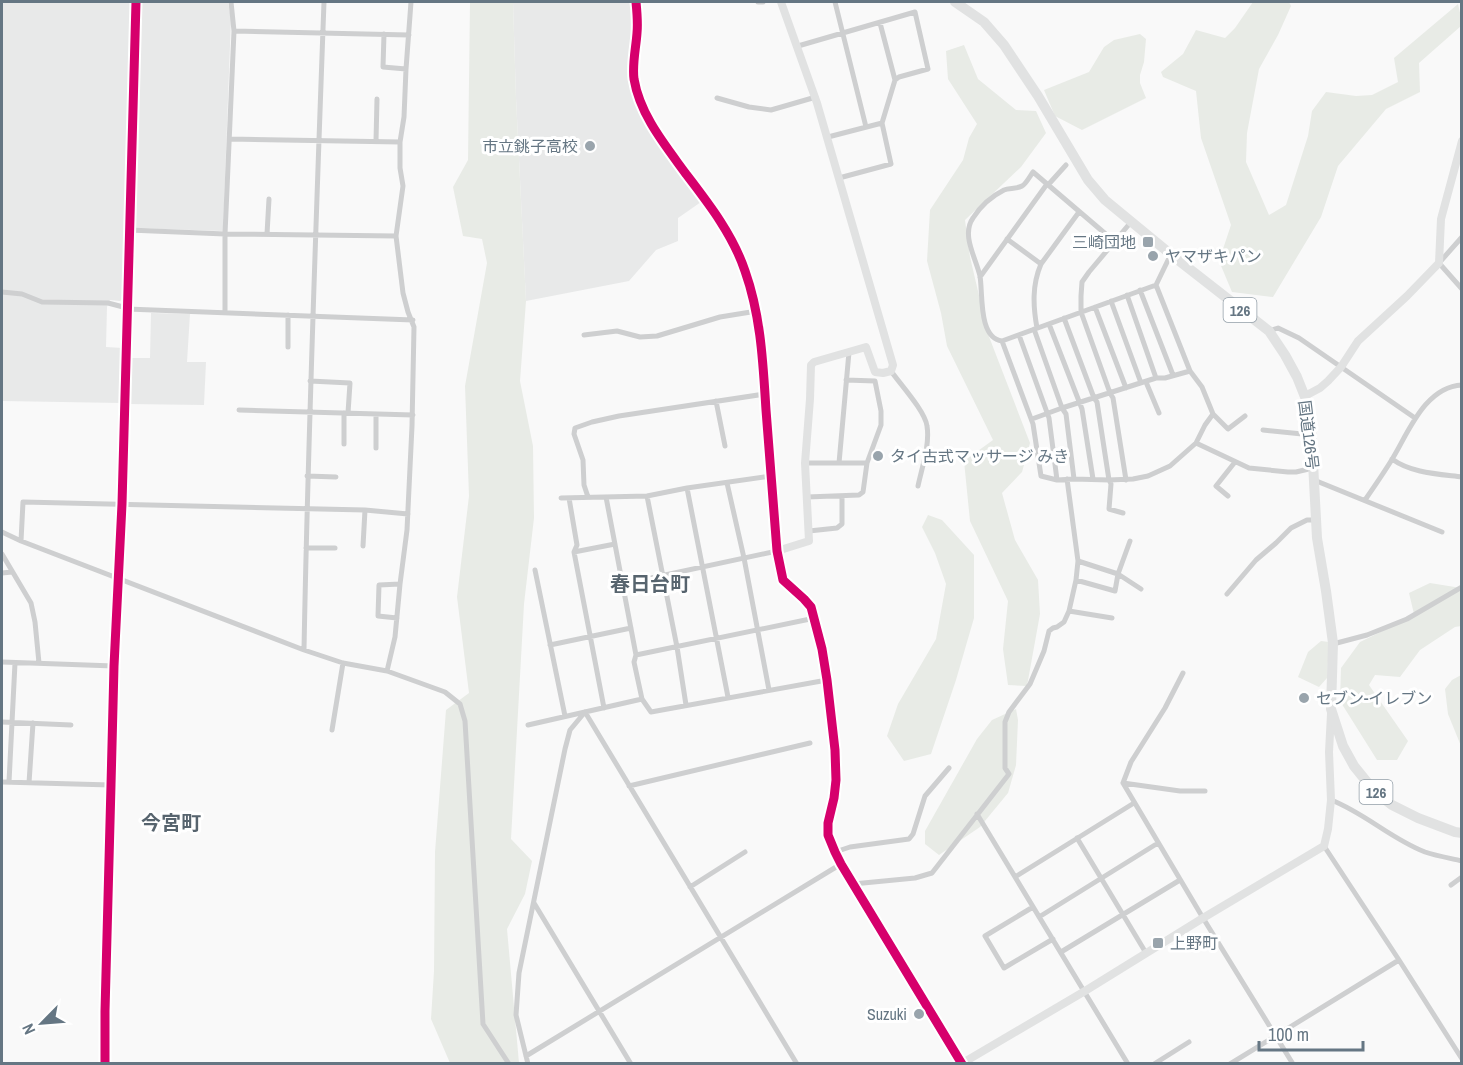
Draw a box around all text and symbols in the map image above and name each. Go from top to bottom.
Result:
place label: 市立銚子高校 [482,135,578,157]
marker: 市立銚子高校 [583,139,597,153]
place label: 三崎団地 [1072,231,1136,253]
marker: 三崎団地 [1141,235,1155,249]
place label: ヤマザキパン [1165,245,1262,267]
marker: ヤマザキパン [1146,249,1160,263]
road number: 126 [1224,298,1256,322]
street label: 国道126号 [1294,399,1324,471]
place label: タイ古式マッサージ みき [890,445,1069,467]
marker: タイ古式マッサージ みき [871,449,885,463]
district label: 春日台町 [610,570,690,597]
place label: セブン-イレブン [1316,687,1432,709]
marker: セブン-イレブン [1297,691,1311,705]
road number: 126 [1360,780,1392,804]
district label: 今宮町 [141,809,201,836]
place label: 上野町 [1170,932,1218,954]
marker: 上野町 [1151,936,1165,950]
north arrow [12,993,72,1053]
place label: Suzuki [867,1003,907,1025]
marker: Suzuki [912,1007,926,1021]
scale bar [1259,1014,1362,1052]
text: N [16,1020,40,1038]
text: 100 m [1268,1022,1309,1047]

